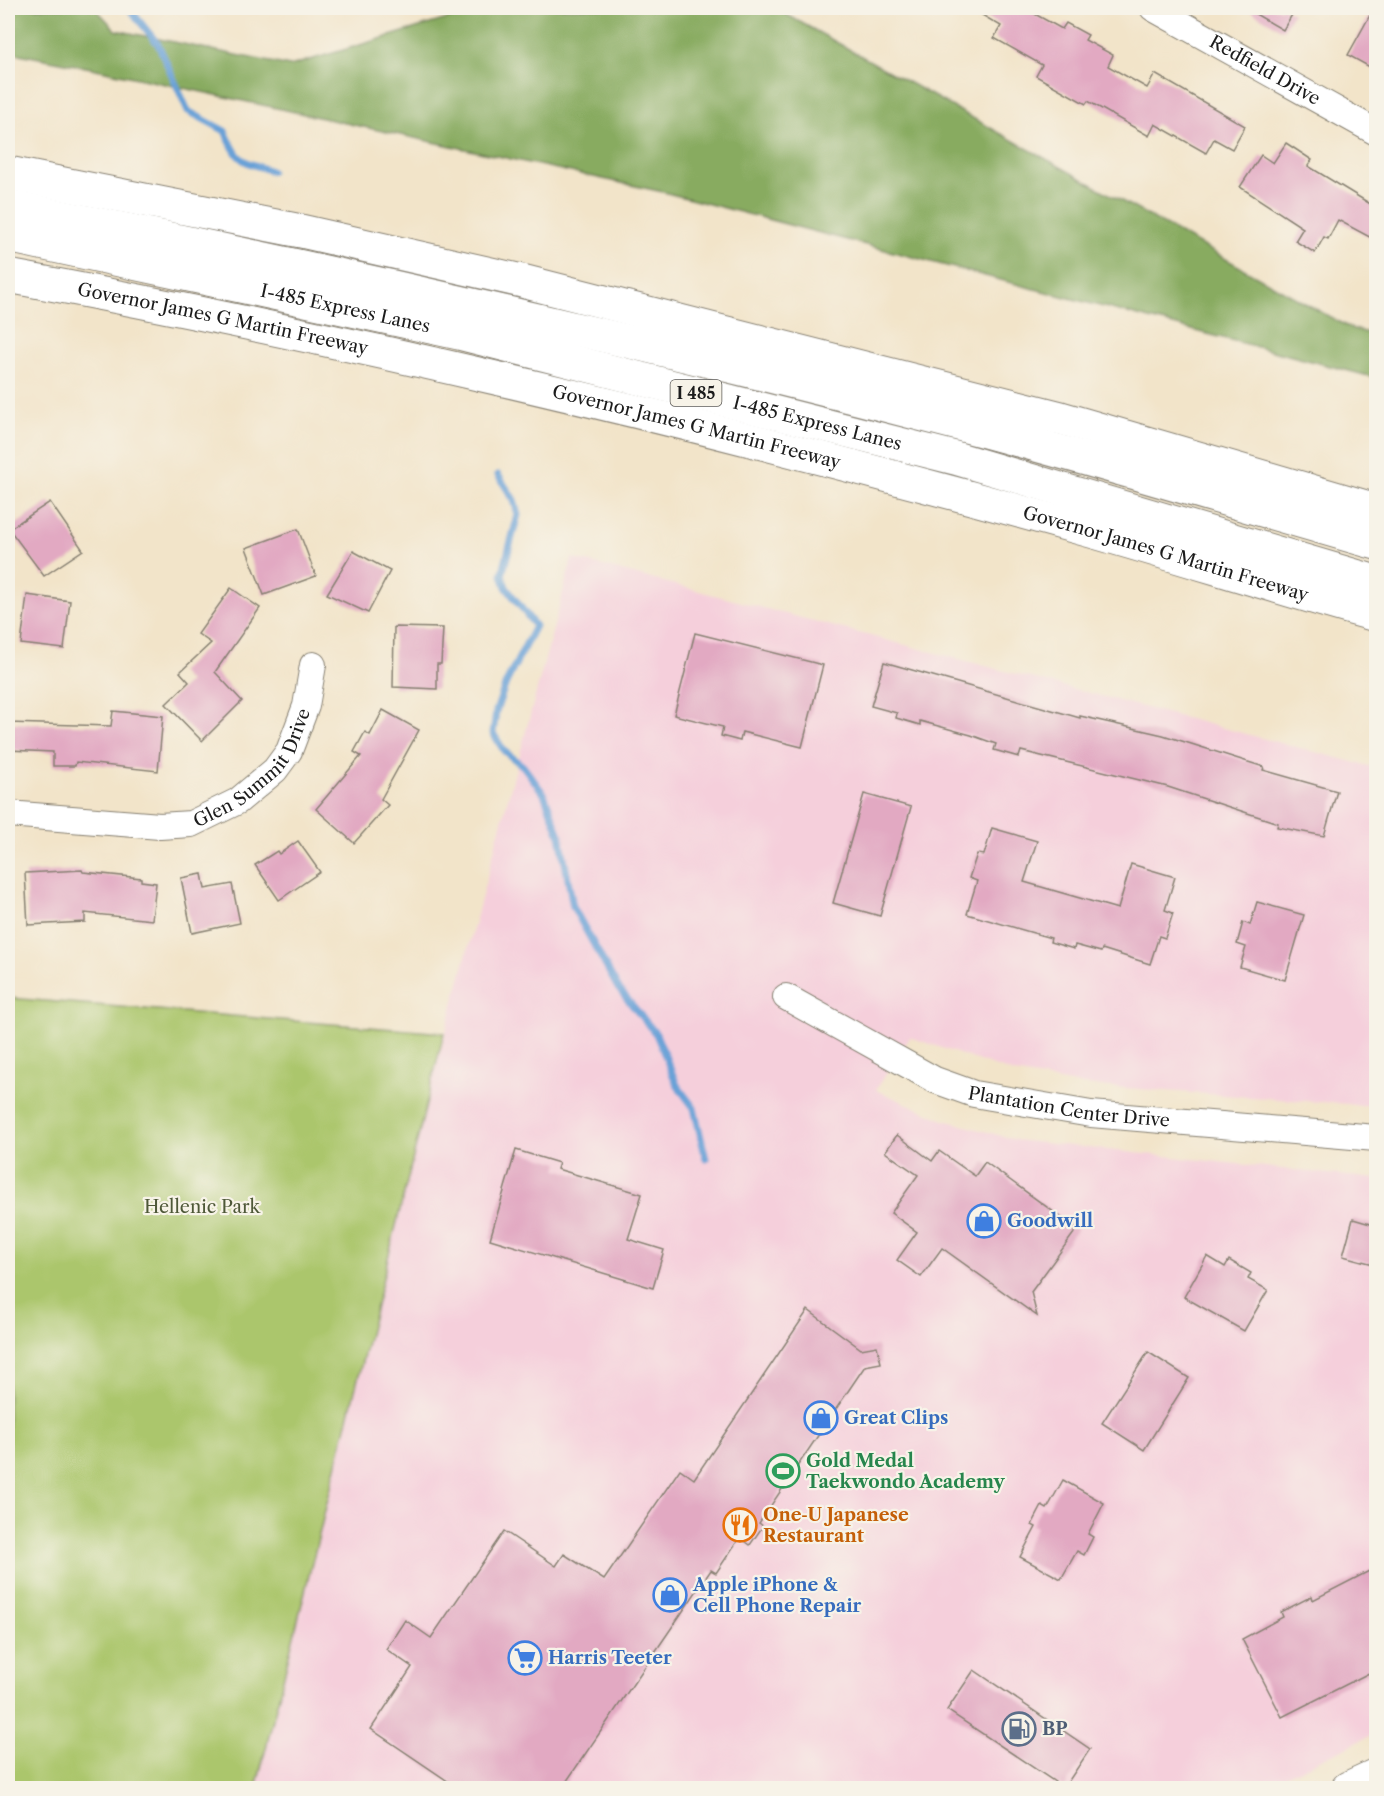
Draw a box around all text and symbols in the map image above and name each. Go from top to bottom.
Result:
street label: Redfield Drive [1206,31,1324,110]
street label: Governor James G Martin Freeway [76,278,371,360]
street label: I-485 Express Lanes [258,280,432,337]
road number: I 485 [670,380,722,406]
street label: Governor James G Martin Freeway [550,381,844,474]
street label: I-485 Express Lanes [731,392,904,455]
street label: Governor James G Martin Freeway [1021,502,1312,606]
street label: Glen Summit Drive [190,705,315,832]
street label: Plantation Center Drive [966,1082,1171,1132]
park label: Hellenic Park [144,1196,262,1218]
shop icon: Goodwill [966,1203,1002,1239]
place label: Goodwill [1007,1210,1093,1232]
shop icon: Great Clips [803,1400,839,1436]
place label: Great Clips [844,1407,948,1429]
place label: Gold Medal Taekwondo Academy [806,1450,1006,1493]
sports icon: Gold Medal Taekwondo Academy [765,1453,801,1489]
place label: One‐U Japanese Restaurant [763,1504,909,1547]
restaurant icon: One‐U Japanese Restaurant [722,1507,758,1543]
place label: Apple iPhone & Cell Phone Repair [692,1574,862,1617]
shop icon: Apple iPhone & Cell Phone Repair [652,1577,688,1613]
supermarket icon: Harris Teeter [507,1640,543,1676]
place label: Harris Teeter [548,1647,672,1669]
fuel station icon: BP [1001,1711,1037,1747]
place label: BP [1042,1718,1068,1740]

